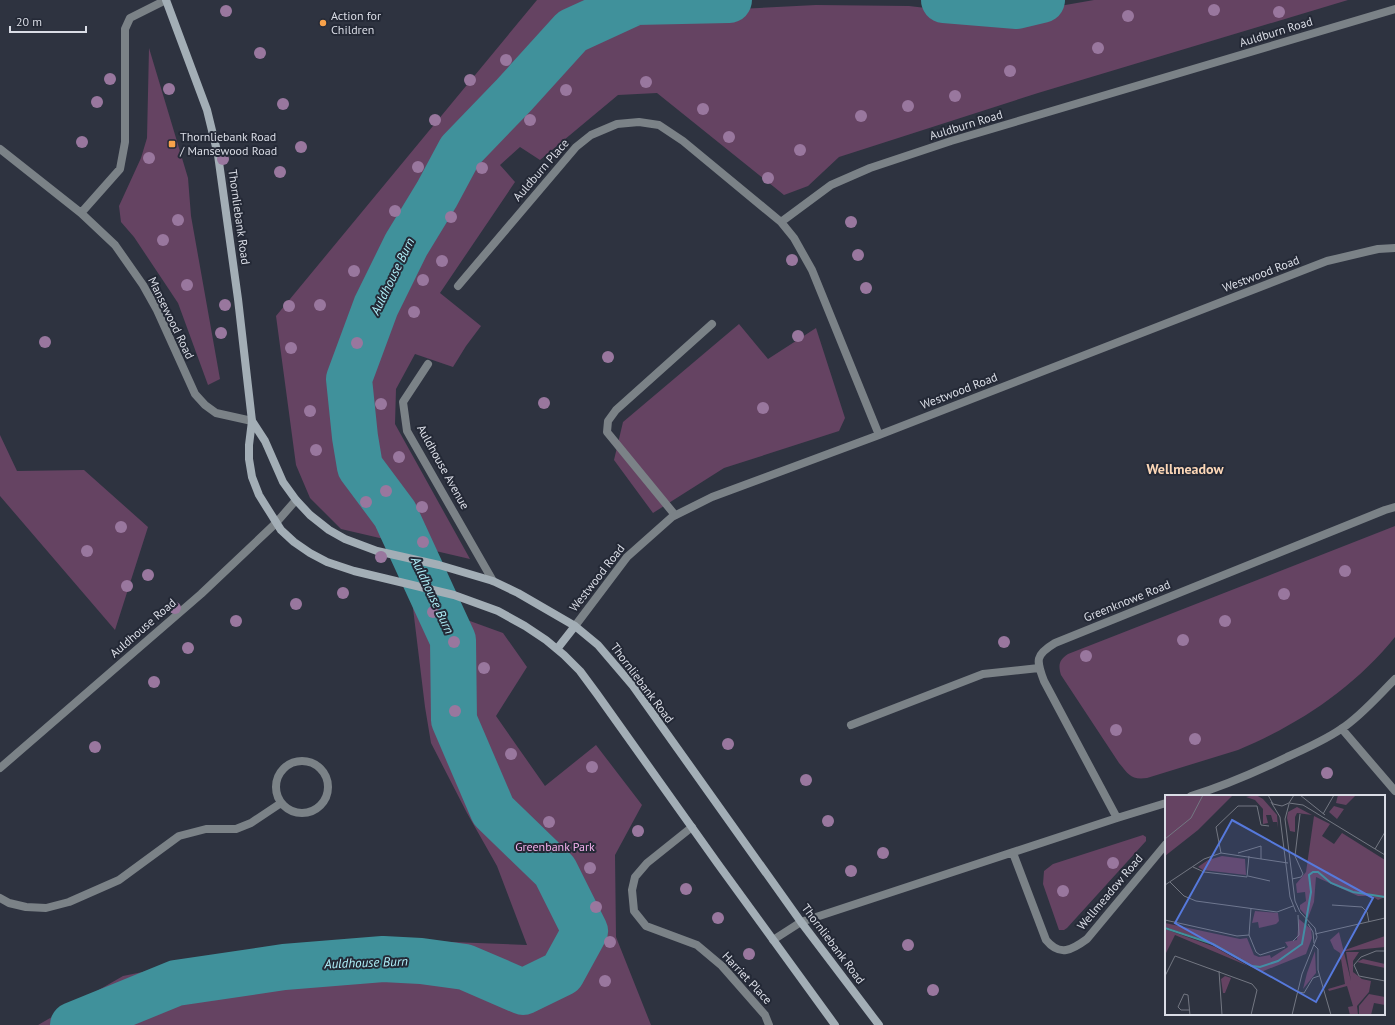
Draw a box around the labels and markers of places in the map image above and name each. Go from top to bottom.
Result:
place label: Action for Children [331,8,381,37]
marker: Action for Children [318,18,328,28]
place label: Thornliebank Road / Mansewood Road [179,129,277,158]
marker: Thornliebank Road / Mansewood Road [167,139,177,149]

